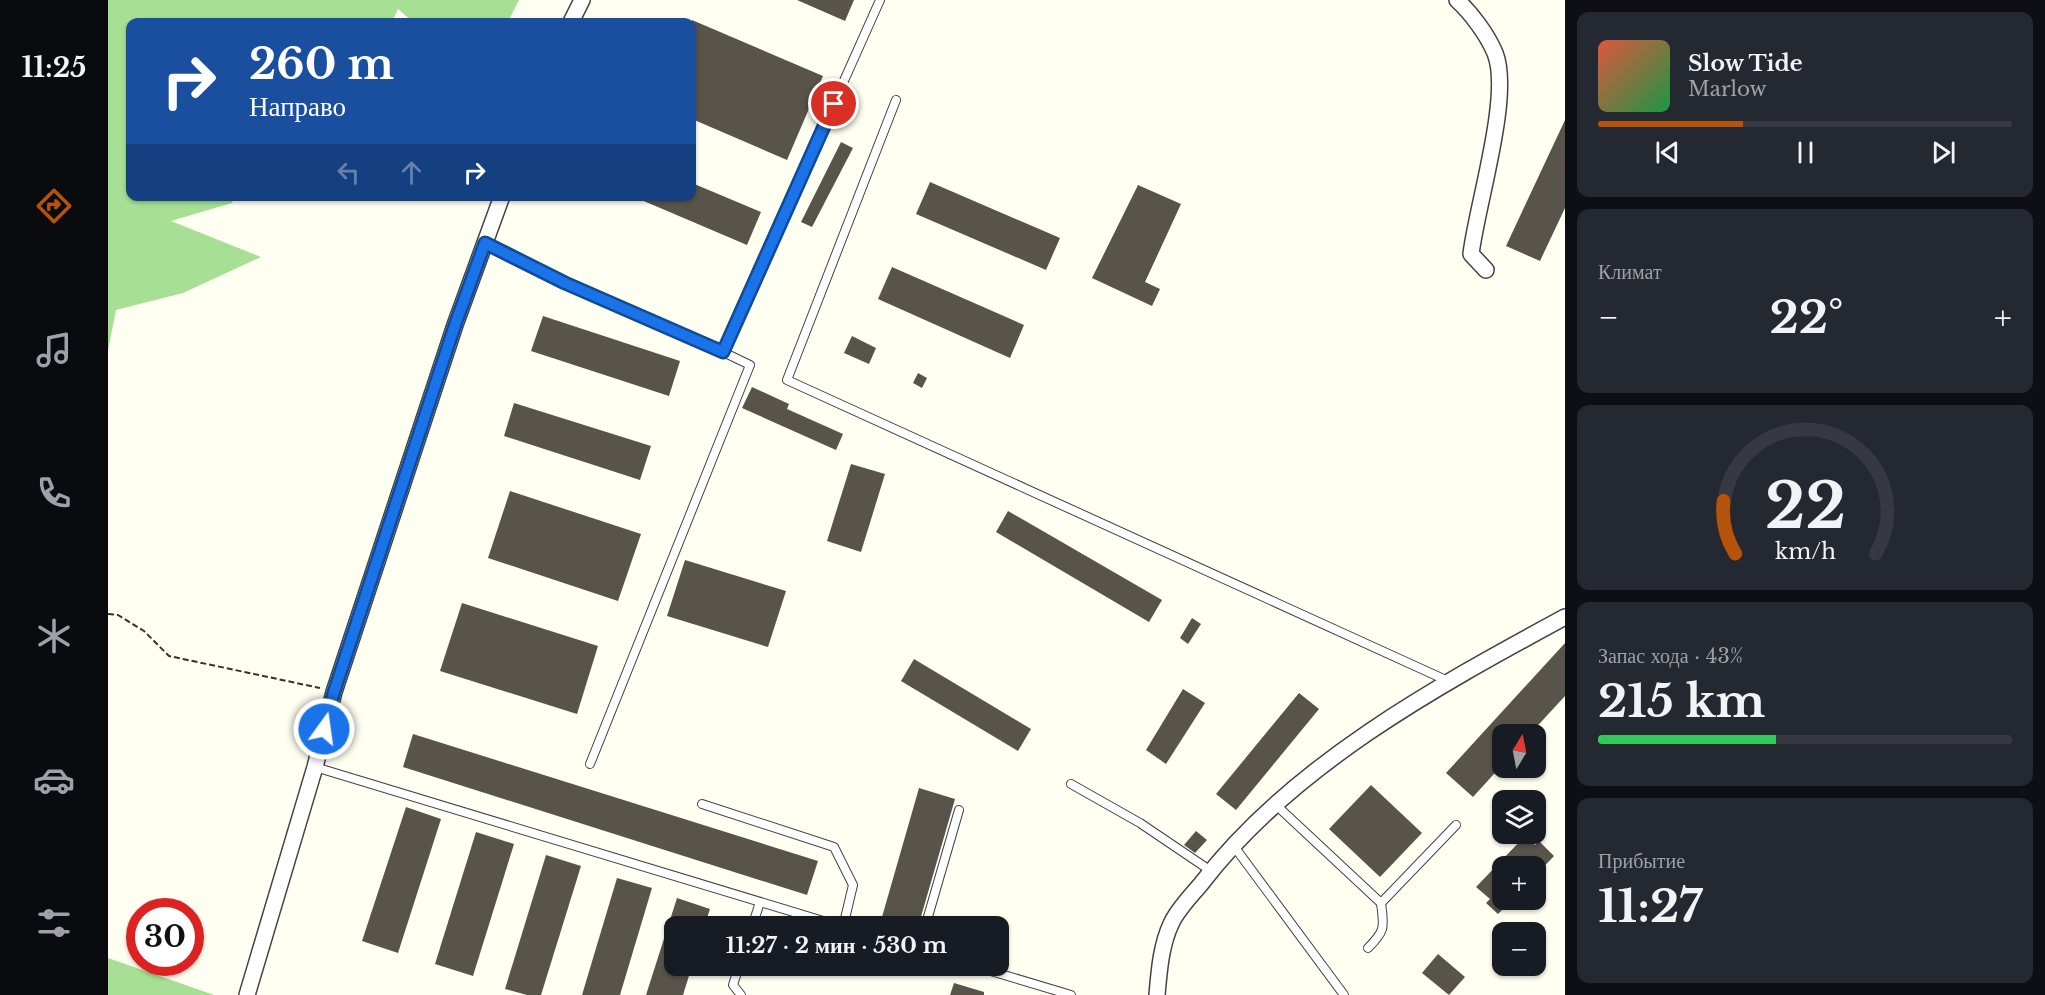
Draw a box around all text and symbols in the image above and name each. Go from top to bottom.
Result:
text: 260 m [249,38,394,90]
icon: right [150,42,228,120]
text: Slow Tide [1688,50,1803,77]
text: 11:25 [22,51,86,84]
text: Marlow [1688,77,1767,101]
pin [808,78,859,129]
icon: arrive [817,87,850,120]
text: Направо [249,90,346,123]
icon: previous [1651,136,1684,169]
icon: pause [1789,136,1822,169]
icon: next [1927,136,1960,169]
icon: left [332,156,365,189]
icon: ahead [395,156,428,189]
icon: right [458,156,491,189]
icon: directions [33,185,75,227]
text: Климат [1598,260,1662,284]
text: 22° [1770,289,1843,345]
text: − [1598,297,1619,338]
text: + [1994,297,2012,338]
icon: music [33,329,75,371]
text: 22 [1764,468,1846,546]
icon: phone [33,472,75,514]
text: km/h [1775,539,1836,566]
icon: climate [33,615,75,657]
text: Запас хода · 43% [1598,644,1743,668]
text: 215 km [1598,673,1765,729]
position arrow [292,697,356,761]
north arrow [1492,724,1546,778]
map controls [1492,724,1546,976]
icon: car [33,759,75,801]
button: layers [1492,790,1546,844]
text: Прибытие [1598,849,1685,873]
button: + [1492,856,1546,910]
text: 11:27 [1598,878,1703,934]
speed limit sign: 30 [126,898,204,976]
icon: filters [33,902,75,944]
button: − [1492,922,1546,976]
text: 11:27 · 2 мин · 530 m [726,932,947,959]

